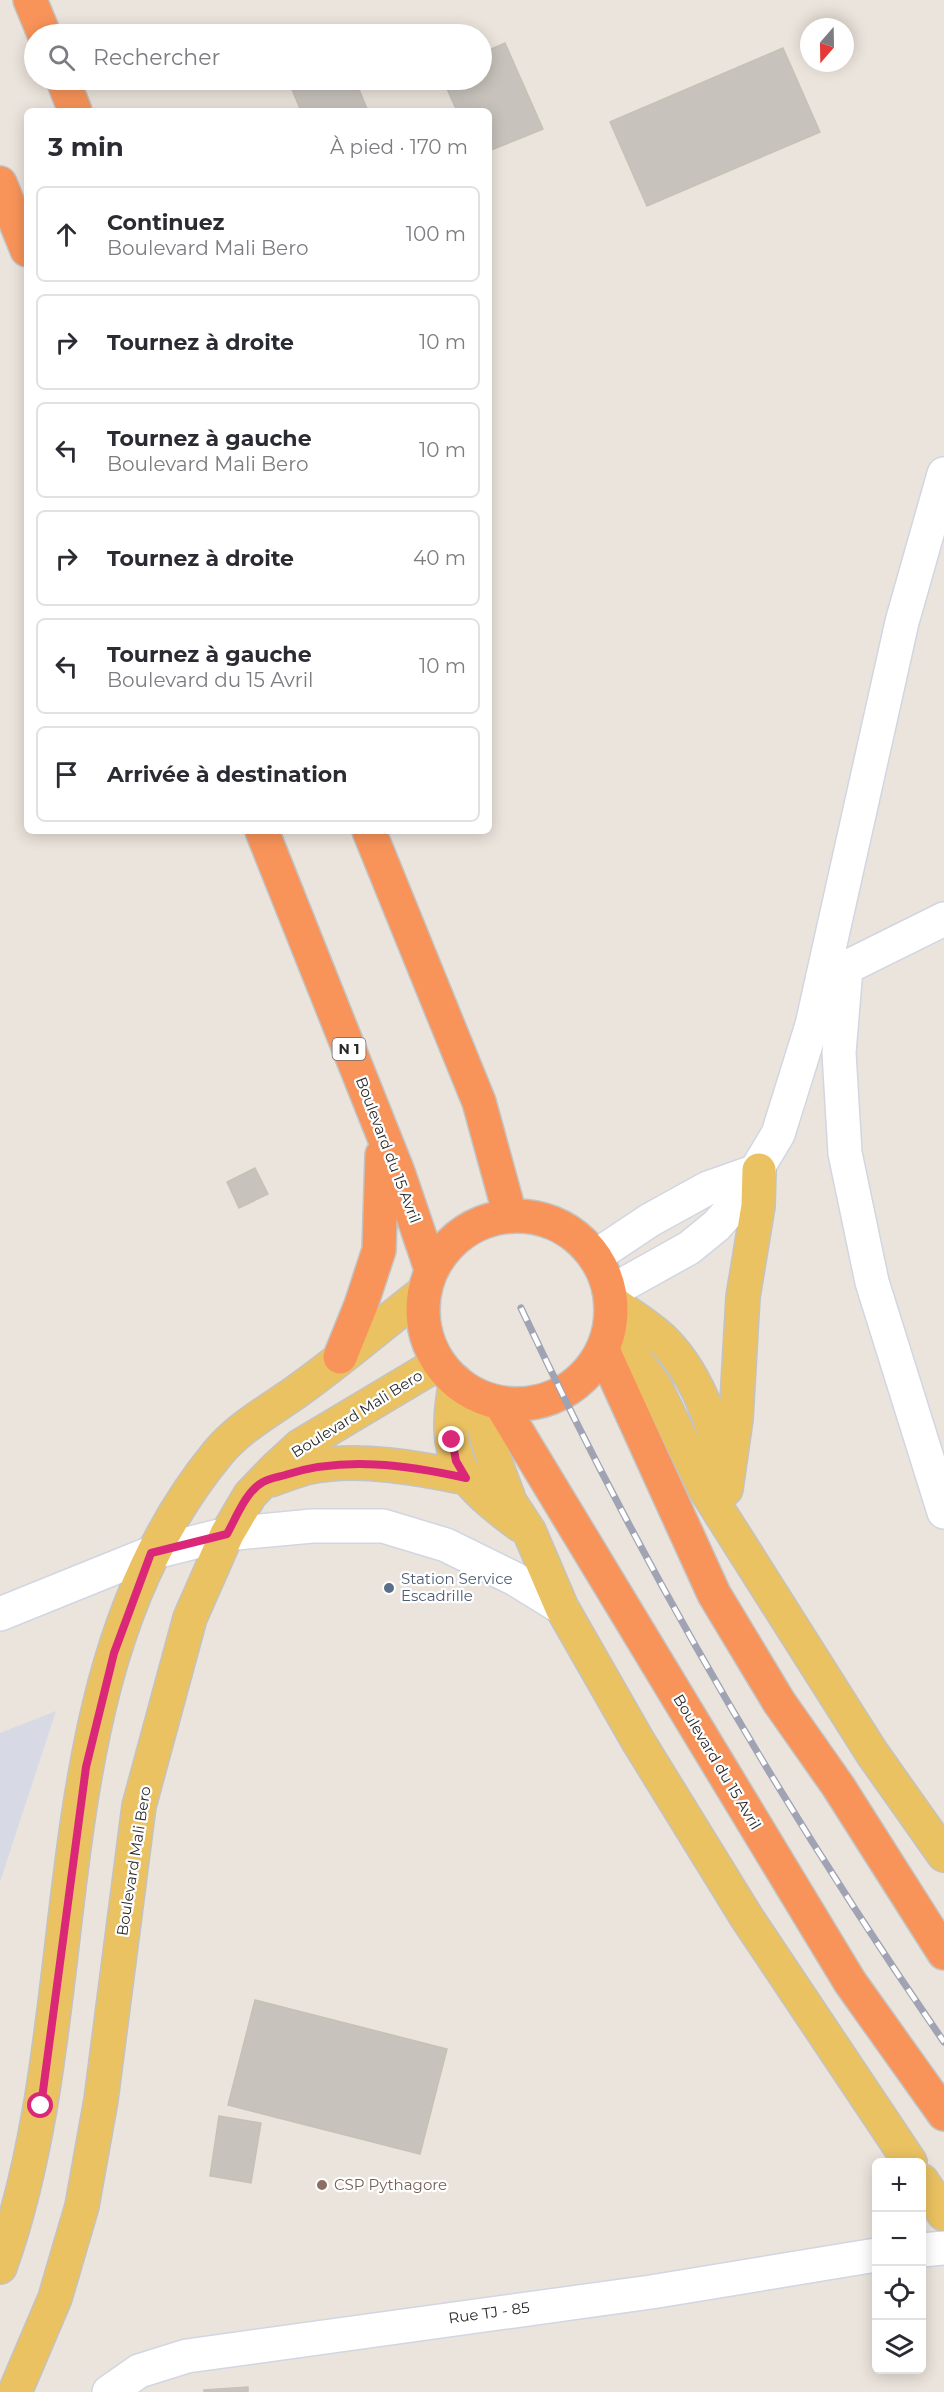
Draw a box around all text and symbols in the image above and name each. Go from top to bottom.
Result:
north arrow [800,18,854,72]
search box [24,24,492,90]
icon: search [45,41,78,74]
text: Rechercher [93,44,220,71]
text: 3 min [48,131,124,163]
text: À pied · 170 m [330,135,468,159]
text: Continuez [107,209,224,236]
icon: ahead [50,218,83,251]
text: 100 m [406,222,466,246]
text: Boulevard Mali Bero [107,236,309,260]
icon: right [50,326,83,359]
text: Tournez à droite [107,329,294,356]
text: 10 m [419,330,466,354]
text: Tournez à gauche [107,425,312,452]
icon: left [50,434,83,467]
text: 10 m [419,438,466,462]
text: Boulevard Mali Bero [107,452,309,476]
icon: right [50,542,83,575]
text: Tournez à droite [107,545,294,572]
text: 40 m [413,546,466,570]
text: Tournez à gauche [107,641,312,668]
icon: left [50,650,83,683]
text: 10 m [419,654,466,678]
text: Boulevard du 15 Avril [107,668,313,692]
icon: arrive [50,758,83,791]
text: Arrivée à destination [107,761,347,788]
road number: N 1 [332,1038,366,1060]
street label: Boulevard du 15 Avril [352,1074,425,1226]
street label: Boulevard Mali Bero [288,1365,426,1462]
route end [438,1426,464,1452]
place label: Station Service Escadrille [401,1569,513,1605]
marker: Station Service Escadrille [382,1581,396,1595]
street label: Boulevard du 15 Avril [669,1690,765,1833]
street label: Boulevard Mali Bero [112,1785,155,1937]
route start [27,2092,53,2118]
map controls [872,2158,926,2374]
button: + [872,2158,926,2212]
place label: CSP Pythagore [334,2175,447,2194]
marker: CSP Pythagore [315,2178,329,2192]
button: − [872,2212,926,2266]
button: locate [872,2266,926,2320]
street label: Rue TJ - 85 [447,2297,531,2328]
button: layers [872,2320,926,2374]

